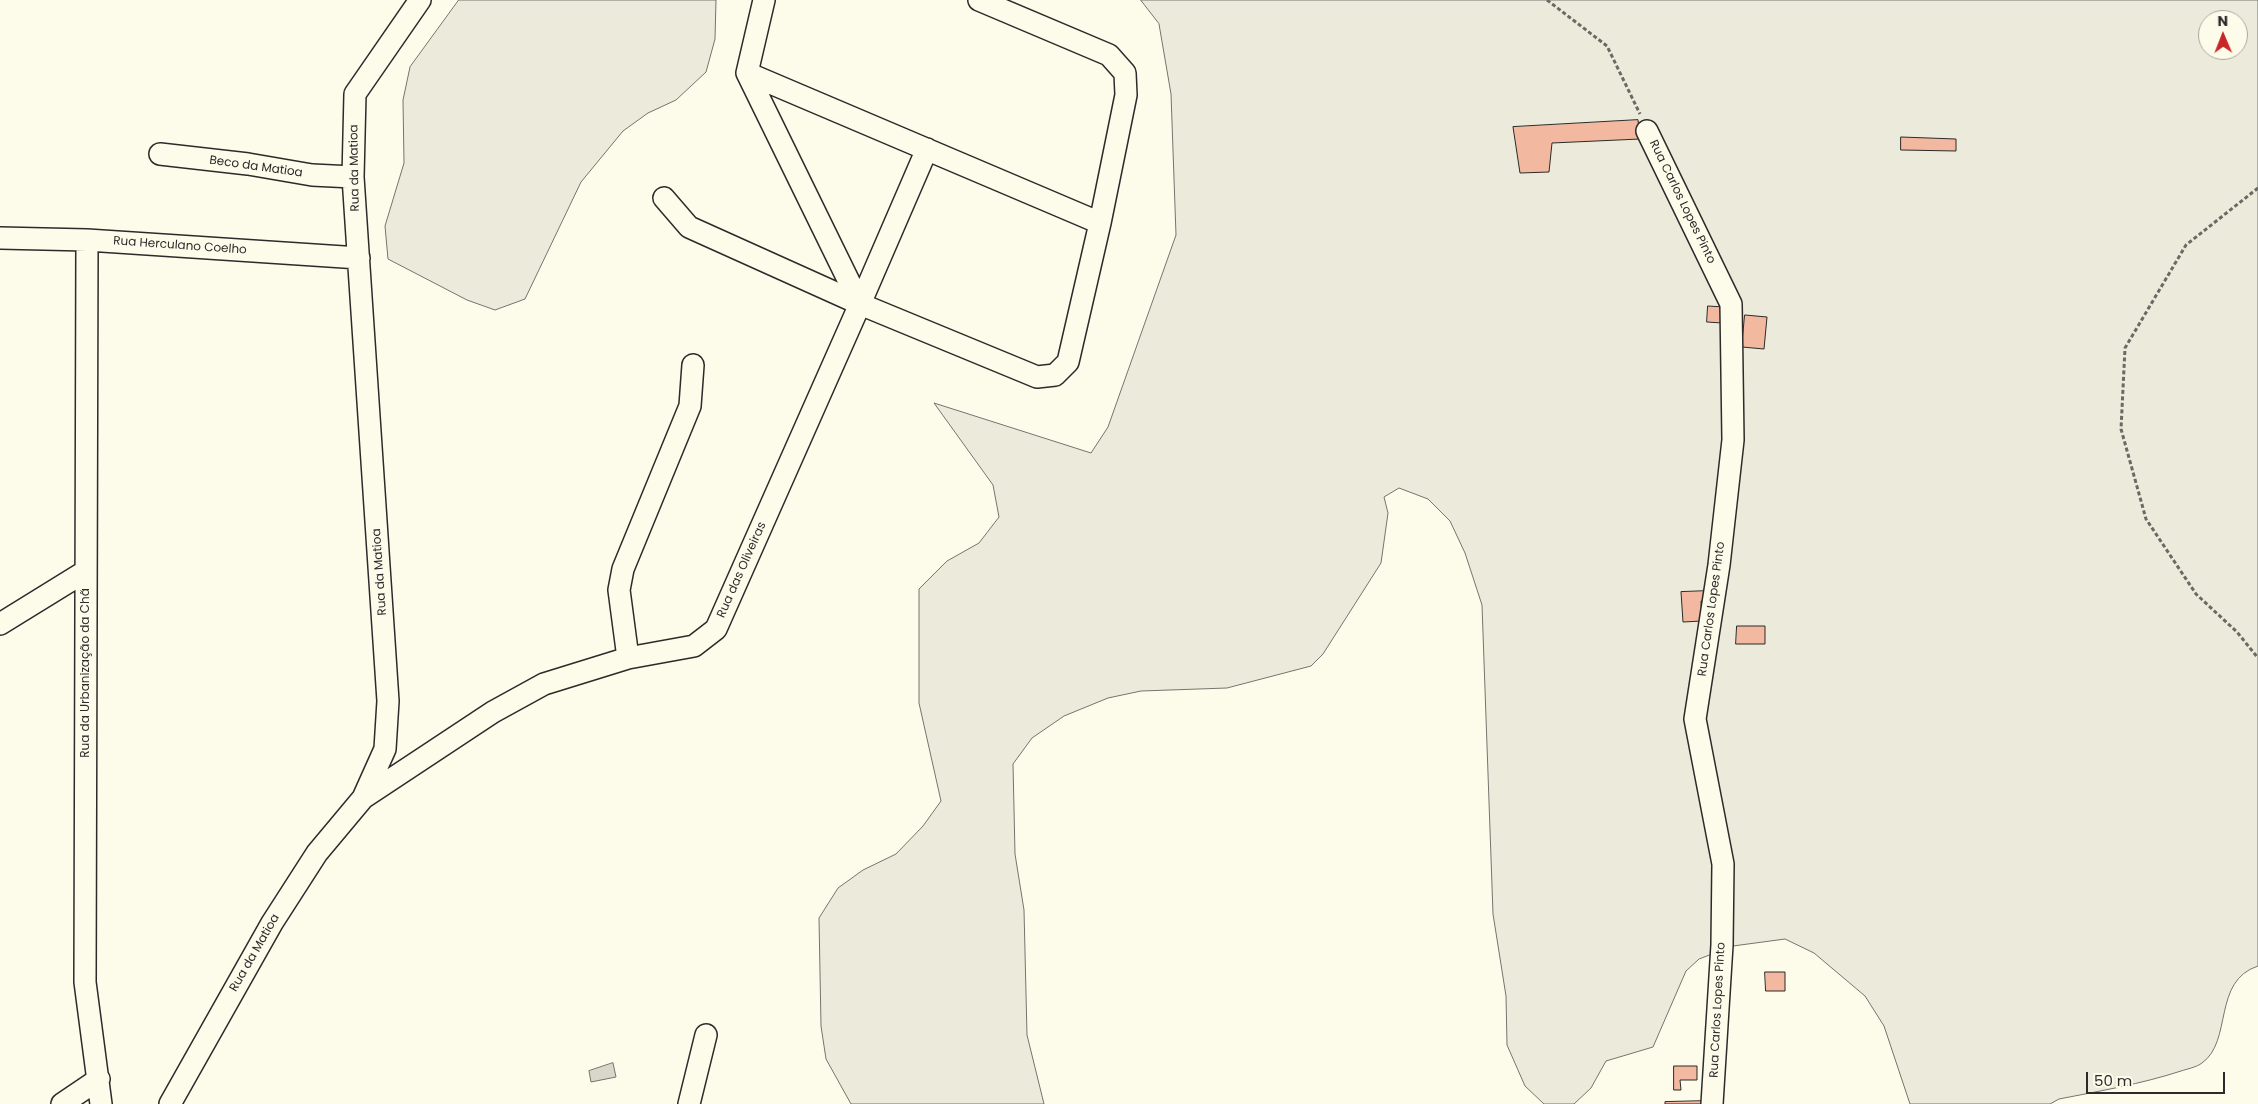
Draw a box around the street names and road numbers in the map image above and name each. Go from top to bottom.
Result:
street label: Rua da Matioa [347,124,363,212]
street label: Rua Carlos Lopes Pinto [1646,138,1718,266]
street label: Beco da Matioa [208,153,304,181]
street label: Rua Herculano Coelho [113,234,247,258]
street label: Rua das Oliveiras [714,520,770,620]
street label: Rua da Matioa [370,528,390,616]
street label: Rua Carlos Lopes Pinto [1695,541,1729,677]
street label: Rua da Urbanização da Chã [79,588,93,758]
street label: Rua da Matioa [227,912,283,994]
street label: Rua Carlos Lopes Pinto [1707,942,1729,1078]

